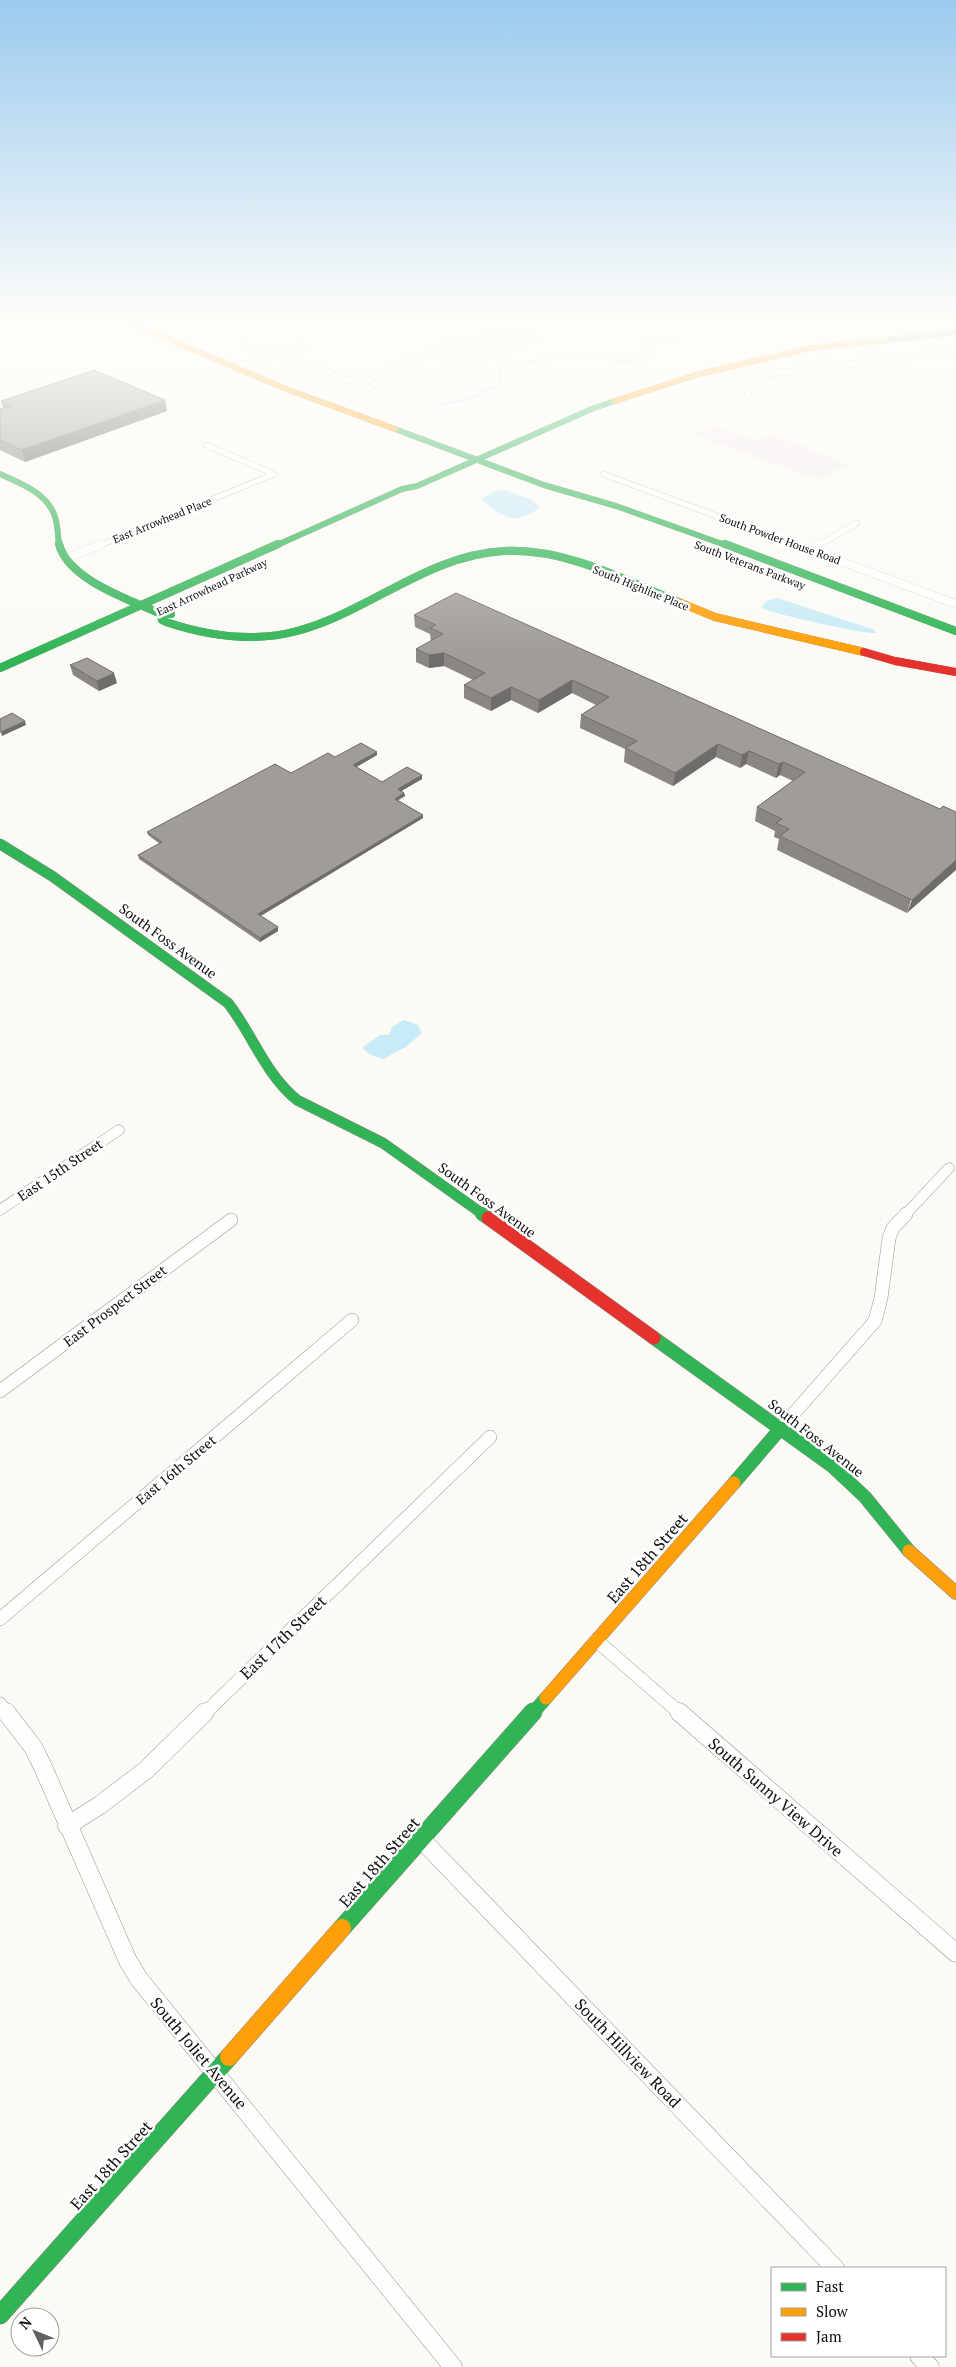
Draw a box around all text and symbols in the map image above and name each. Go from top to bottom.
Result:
street label: East Arrowhead Place [111,494,214,546]
street label: South Powder House Road [717,511,843,567]
street label: South Veterans Parkway [693,537,808,593]
street label: East Arrowhead Parkway [154,555,270,619]
street label: South Highline Place [591,562,691,614]
street label: South Foss Avenue [116,899,221,983]
street label: East 15th Street [13,1134,107,1205]
street label: South Foss Avenue [435,1158,540,1242]
street label: East Prospect Street [59,1260,171,1351]
street label: South Foss Avenue [765,1394,868,1481]
street label: East 16th Street [132,1430,220,1509]
street label: East 18th Street [602,1508,692,1608]
street label: East 17th Street [235,1590,331,1684]
street label: South Sunny View Drive [704,1732,848,1862]
street label: East 18th Street [334,1812,424,1912]
street label: South Joliet Avenue [146,1992,252,2114]
street label: South Hillview Road [570,1994,686,2113]
street label: East 18th Street [65,2116,157,2214]
legend [771,2267,946,2357]
text: Fast [816,2276,844,2296]
text: Slow [816,2301,849,2321]
north arrow [10,2307,60,2357]
text: N [15,2312,36,2333]
text: Jam [816,2326,842,2346]

